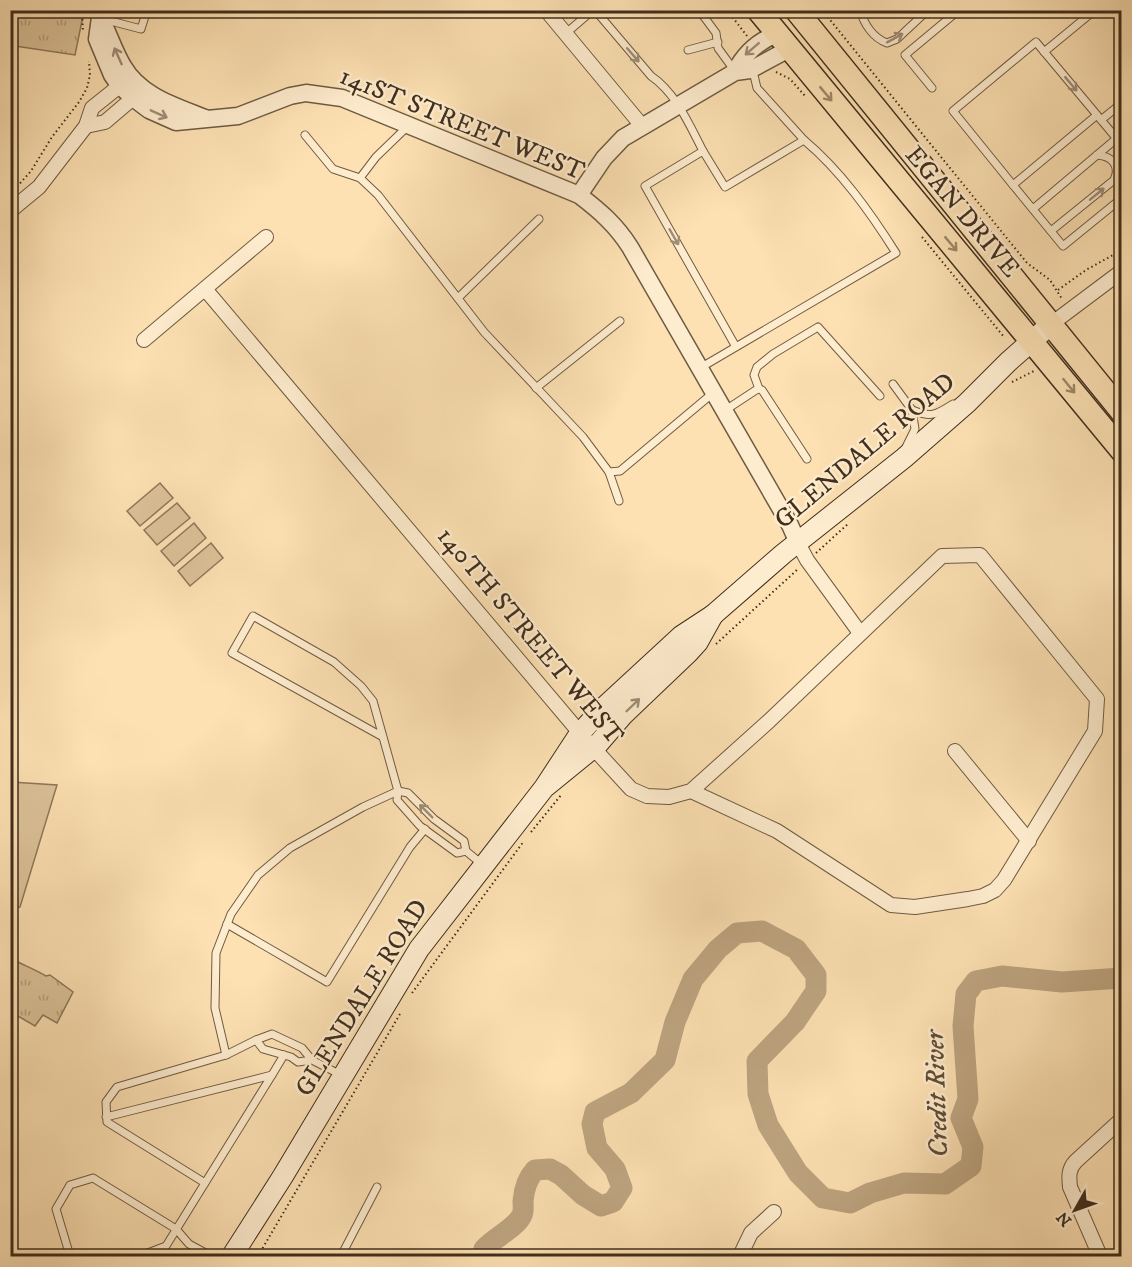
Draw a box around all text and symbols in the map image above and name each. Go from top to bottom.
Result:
one-way arrow [886,31,904,43]
one-way arrow [744,43,760,56]
one-way arrow [626,47,640,62]
one-way arrow [112,48,124,66]
street label: 141ST STREET WEST [335,60,590,188]
one-way arrow [1064,76,1077,92]
one-way arrow [819,86,833,101]
one-way arrow [149,109,167,121]
street label: EGAN DRIVE [897,139,1027,285]
one-way arrow [1088,188,1104,201]
one-way arrow [668,228,680,245]
one-way arrow [944,236,958,251]
street label: GLENDALE ROAD [768,366,962,536]
one-way arrow [1062,378,1075,394]
street label: 140TH STREET WEST [429,520,631,752]
one-way arrow [626,698,641,713]
one-way arrow [418,803,433,818]
street label: GLENDALE ROAD [288,893,436,1103]
water label: Credit River [918,1028,956,1158]
north arrow [1045,1180,1105,1240]
text: N [1052,1208,1076,1230]

